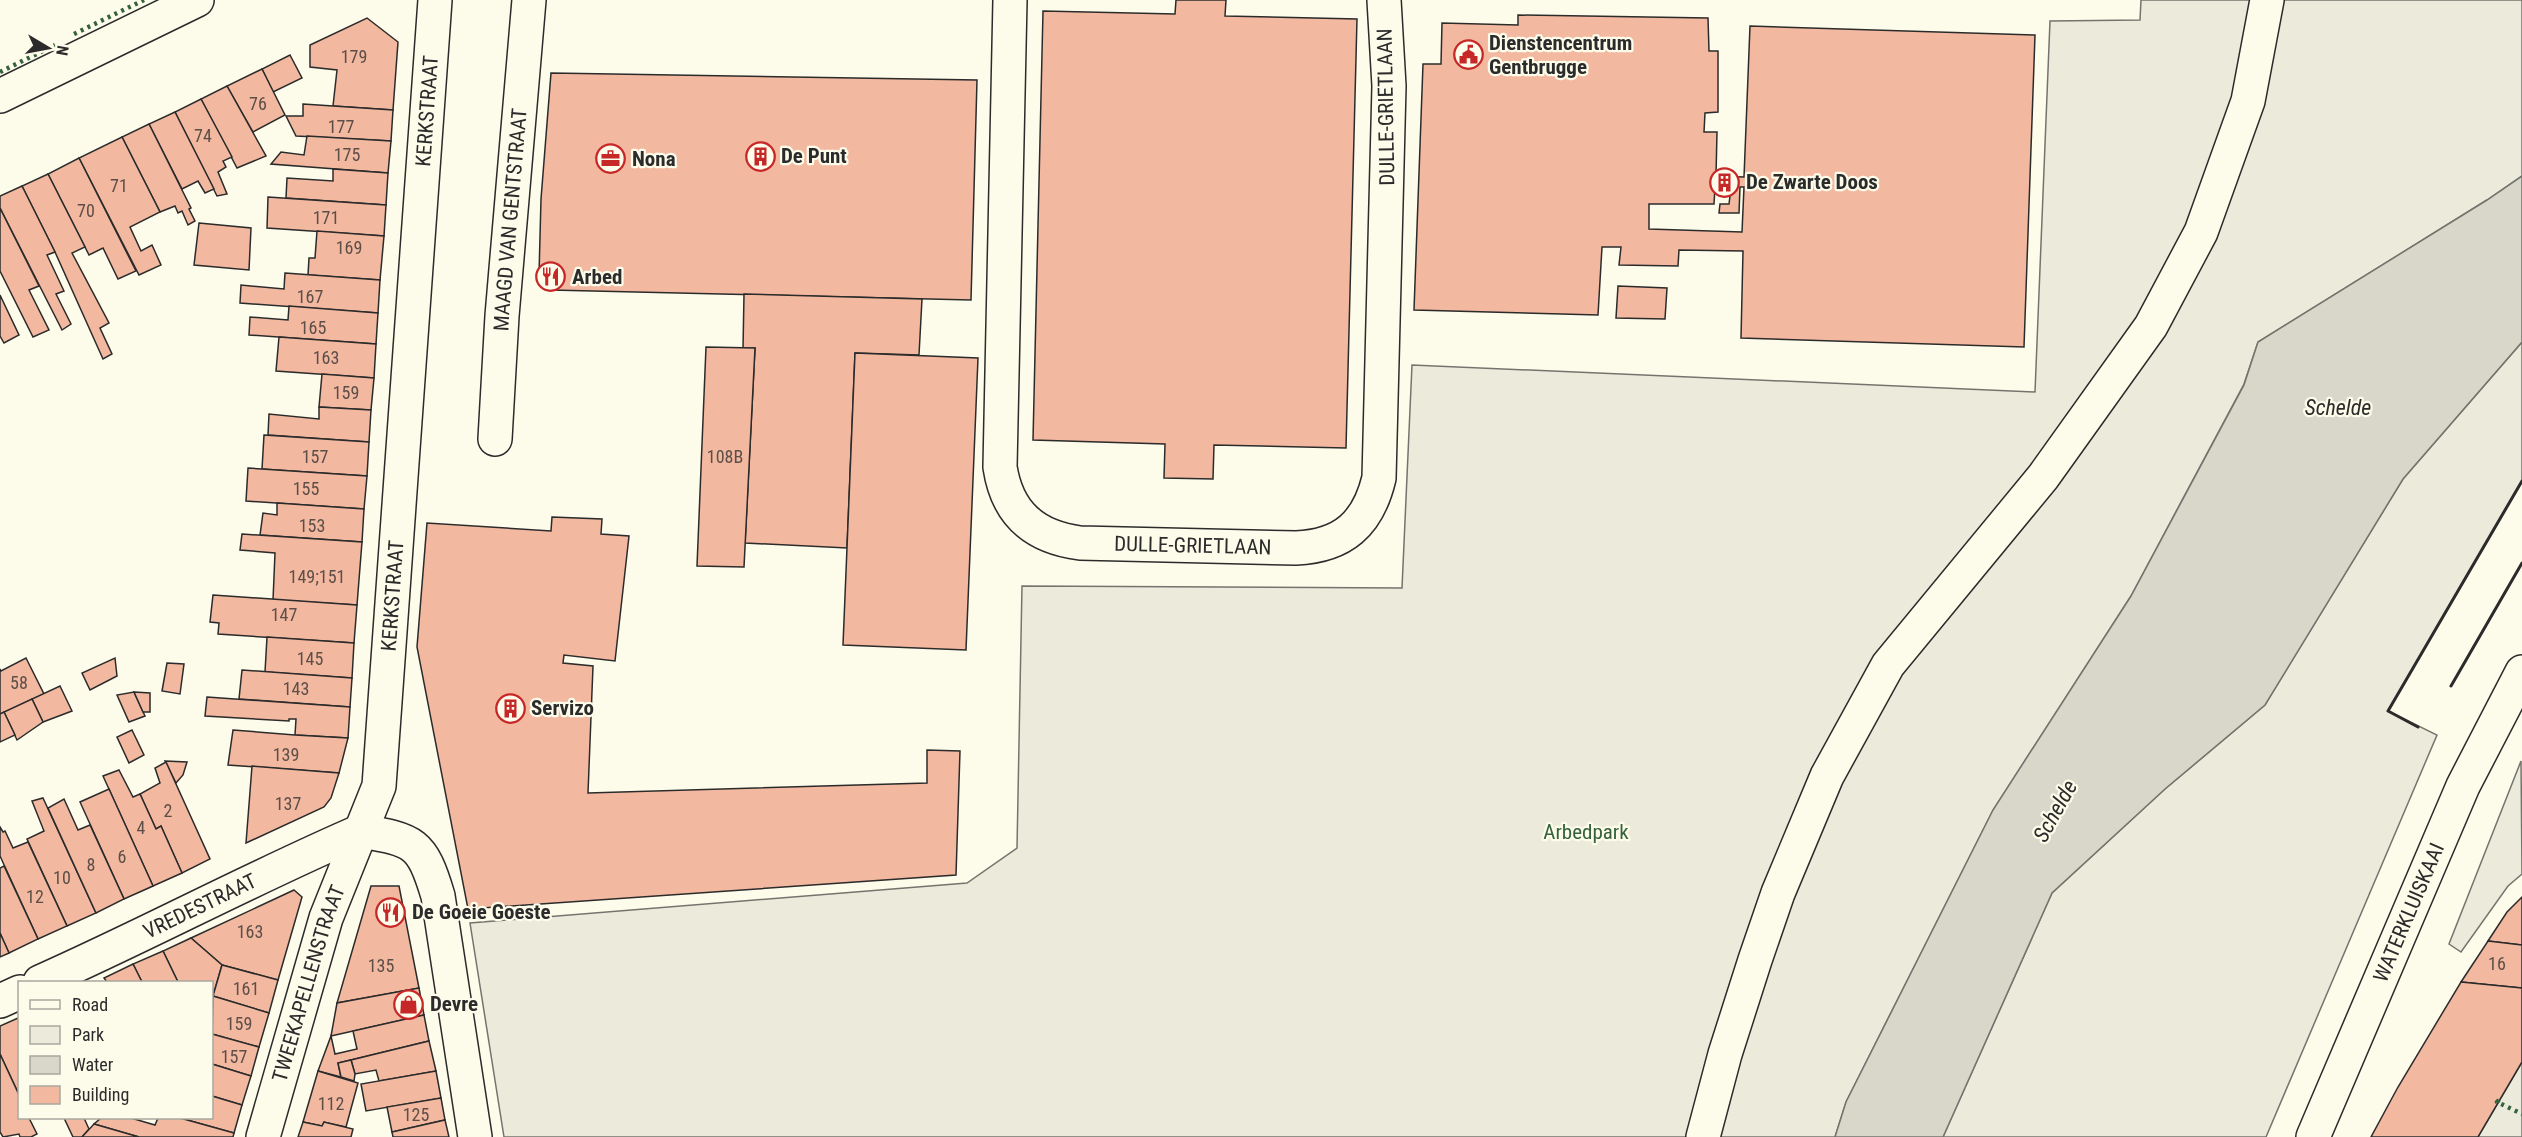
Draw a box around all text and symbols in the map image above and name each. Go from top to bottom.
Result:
north arrow [18,18,78,78]
street label: DULLE-GRIETLAAN [1373,28,1399,186]
place label: Dienstencentrum Gentbrugge [1489,31,1632,79]
public building icon: Dienstencentrum Gentbrugge [1452,39,1484,71]
text: N [52,44,72,57]
house number: 179 [341,46,367,67]
street label: KERKSTRAAT [411,54,443,167]
house number: 76 [249,93,267,114]
street label: MAAGD VAN GENTSTRAAT [489,107,532,332]
house number: 177 [328,116,354,137]
house number: 74 [194,125,212,146]
building icon: De Punt [744,140,776,172]
office icon: Nona [595,143,627,175]
house number: 175 [334,144,360,165]
place label: De Punt [781,144,847,168]
place label: Nona [632,147,676,171]
building icon: De Zwarte Doos [1709,166,1741,198]
place label: De Zwarte Doos [1746,170,1878,194]
house number: 71 [110,175,128,196]
house number: 70 [77,200,95,221]
house number: 171 [313,207,339,228]
house number: 169 [336,237,362,258]
restaurant icon: Arbed [535,261,567,293]
place label: Arbed [572,265,622,289]
house number: 167 [297,286,323,307]
house number: 165 [300,317,326,338]
house number: 163 [313,347,339,368]
house number: 159 [333,382,359,403]
water label: Schelde [2305,395,2371,420]
house number: 157 [302,446,328,467]
house number: 108B [707,446,743,467]
house number: 155 [293,478,319,499]
house number: 153 [299,515,325,536]
street label: DULLE-GRIETLAAN [1114,532,1272,559]
street label: KERKSTRAAT [377,539,408,652]
house number: 149;151 [289,566,345,587]
house number: 147 [271,604,297,625]
house number: 145 [297,648,323,669]
house number: 58 [10,672,28,693]
house number: 143 [283,678,309,699]
building icon: Servizo [494,692,526,724]
place label: Servizo [531,696,594,720]
house number: 139 [273,744,299,765]
water label: Schelde [2028,776,2082,846]
house number: 137 [275,793,301,814]
house number: 2 [164,800,173,821]
house number: 4 [137,817,146,838]
park label: Arbedpark [1543,820,1629,844]
street label: WATERKLUISKAAI [2369,840,2449,986]
house number: 6 [118,846,126,867]
house number: 8 [87,854,95,875]
house number: 10 [53,867,71,888]
street label: VREDESTRAAT [140,869,260,944]
street label: TWEEKAPELLENSTRAAT [268,882,350,1085]
house number: 12 [26,886,44,907]
restaurant icon: De Goeie Goeste [375,896,407,928]
place label: De Goeie Goeste [412,900,551,924]
house number: 163 [237,921,263,942]
house number: 16 [2488,953,2506,974]
house number: 135 [368,955,394,976]
house number: 161 [233,978,259,999]
legend [18,981,213,1119]
shop icon: Devre [393,988,425,1020]
place label: Devre [430,992,478,1016]
text: Road [72,994,108,1015]
house number: 159 [226,1013,252,1034]
text: Park [72,1024,104,1045]
house number: 157 [221,1046,247,1067]
text: Water [72,1054,114,1075]
text: Building [72,1084,129,1105]
house number: 112 [318,1093,344,1114]
house number: 125 [403,1104,429,1125]

